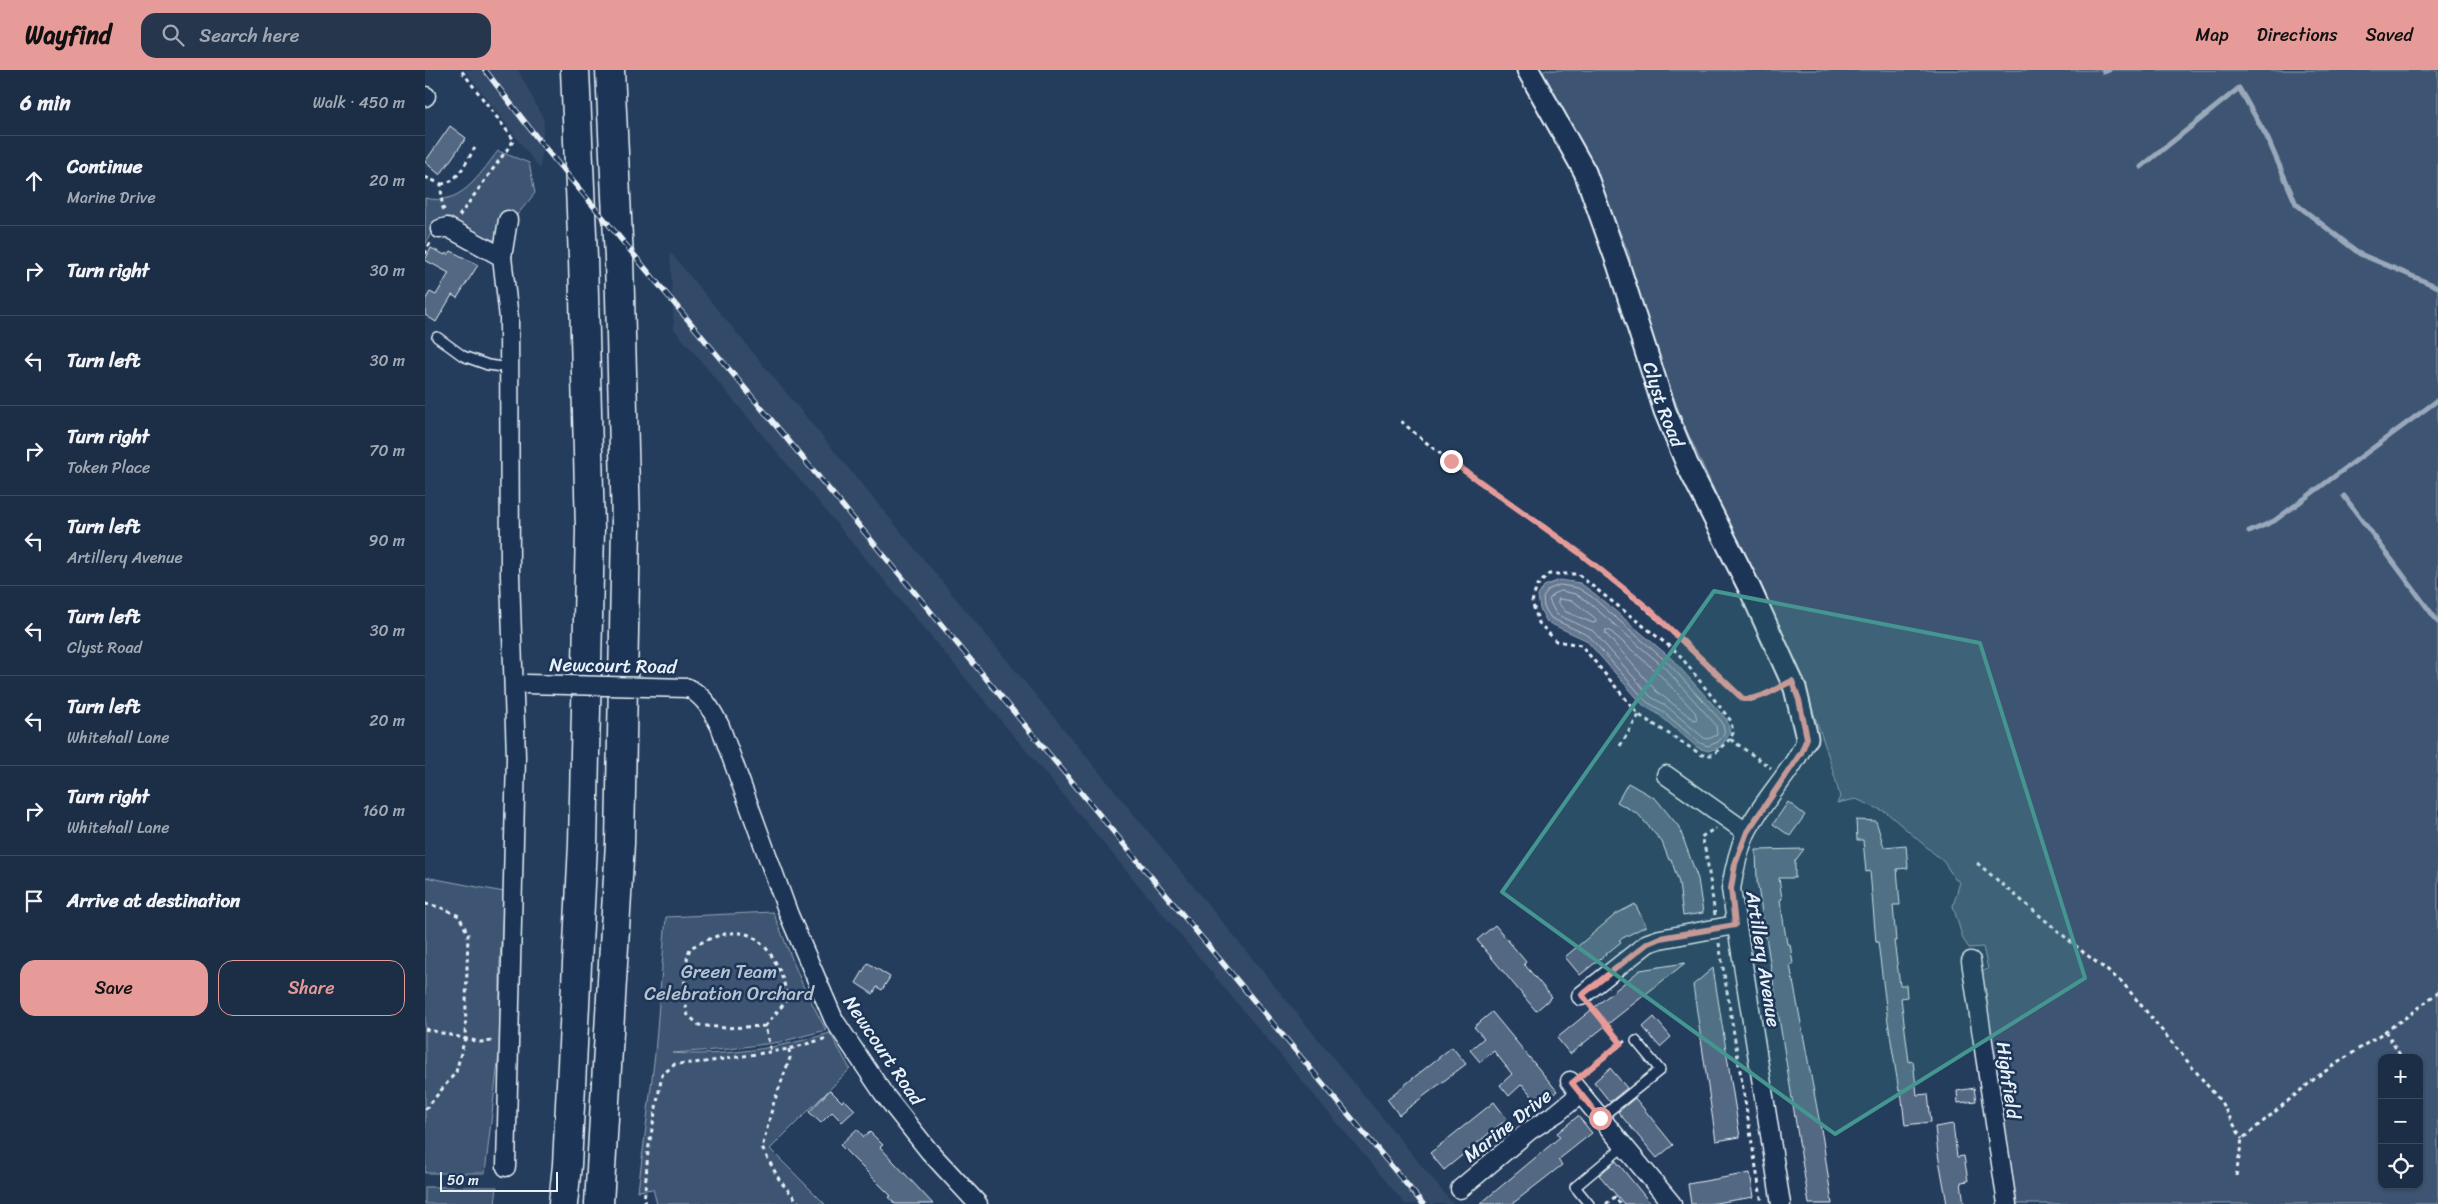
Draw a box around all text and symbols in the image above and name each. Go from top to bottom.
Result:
search box [141,13,491,58]
text: Wayfind [25,14,111,56]
text: Search here [199,19,299,52]
text: Map [2196,19,2229,51]
text: Directions [2257,19,2338,51]
text: Saved [2366,19,2413,51]
icon: search [159,21,187,49]
text: 6 min [20,84,71,122]
text: Walk · 450 m [313,88,405,117]
text: Continue [67,150,143,183]
text: 20 m [369,166,405,195]
icon: ahead [20,167,48,195]
text: Marine Drive [67,183,156,212]
text: Turn right [67,254,149,287]
text: 30 m [370,256,405,285]
icon: right [20,257,48,285]
text: Turn left [67,344,140,377]
text: 30 m [370,346,405,375]
icon: left [20,347,48,375]
street label: Clyst Road [1633,357,1695,453]
text: Turn right [67,420,149,453]
text: 70 m [369,436,405,465]
icon: right [20,437,48,465]
route end [1440,450,1463,473]
text: Token Place [67,453,150,482]
text: Turn left [67,510,140,543]
text: 90 m [369,526,405,555]
icon: left [20,527,48,555]
text: Artillery Avenue [67,543,183,572]
text: Turn left [67,600,140,633]
text: 30 m [370,616,405,645]
icon: left [20,617,48,645]
text: Clyst Road [67,633,142,662]
street label: Newcourt Road [549,648,678,683]
text: Turn left [67,690,140,723]
text: 20 m [369,706,405,735]
icon: left [20,707,48,735]
text: Whitehall Lane [67,723,169,752]
text: Turn right [67,780,149,813]
text: 160 m [362,796,405,825]
icon: right [20,797,48,825]
text: Whitehall Lane [67,813,169,842]
text: Arrive at destination [67,884,240,917]
icon: arrive [20,887,48,915]
street label: Artillery Avenue [1736,888,1791,1030]
park label: Green Team Celebration Orchard [644,955,816,1010]
button: Save [20,960,208,1016]
button: Share [218,960,405,1016]
street label: Newcourt Road [834,988,933,1113]
street label: Highfield [1987,1039,2031,1123]
map controls [2378,1054,2423,1189]
button: + [2378,1054,2423,1099]
street label: Marine Drive [1456,1080,1559,1171]
button: − [2378,1099,2423,1144]
route start [1589,1107,1612,1130]
button: locate [2378,1144,2423,1189]
text: 50 m [447,1168,479,1193]
scale bar [440,1169,557,1192]

